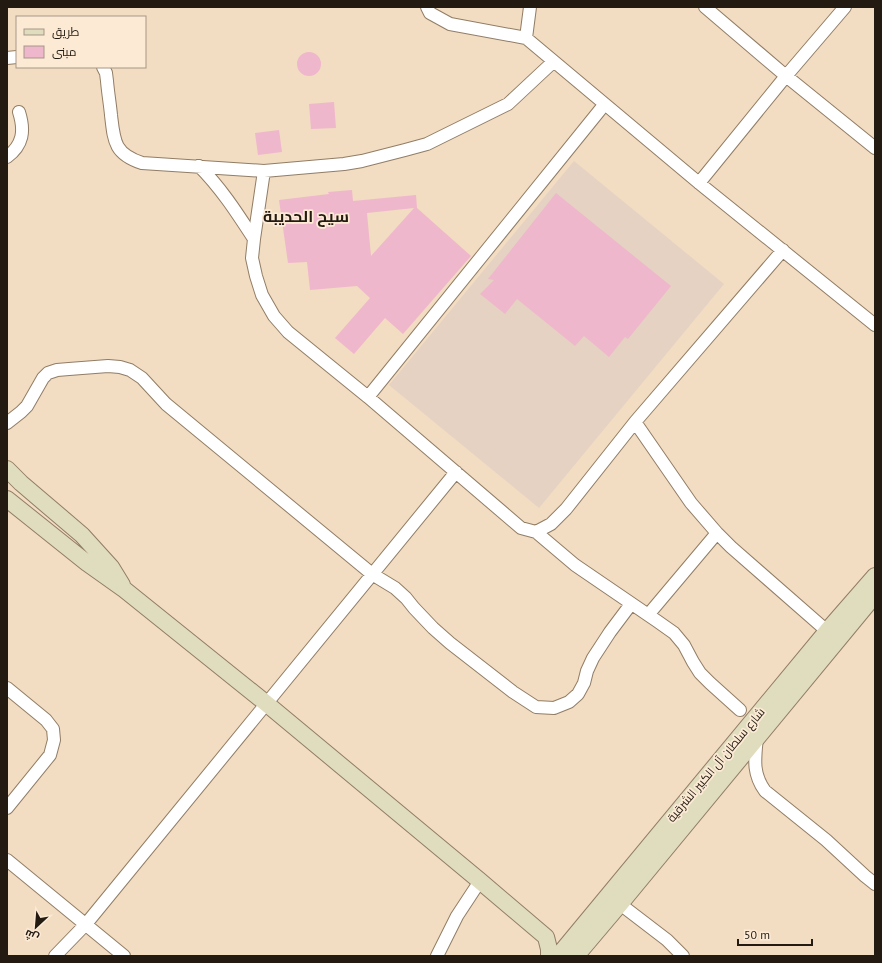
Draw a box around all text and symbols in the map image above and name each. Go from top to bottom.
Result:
legend [16,16,146,68]
text: طريق [52,24,80,39]
text: مبنى [52,44,77,59]
district label: سيح الحديبة [263,206,349,227]
street label: شارع سلطان آل الكبير الشرقية [663,704,769,825]
north arrow [16,907,56,947]
scale bar [738,921,812,947]
text: ش [22,927,41,945]
text: 50 m [744,927,770,942]

